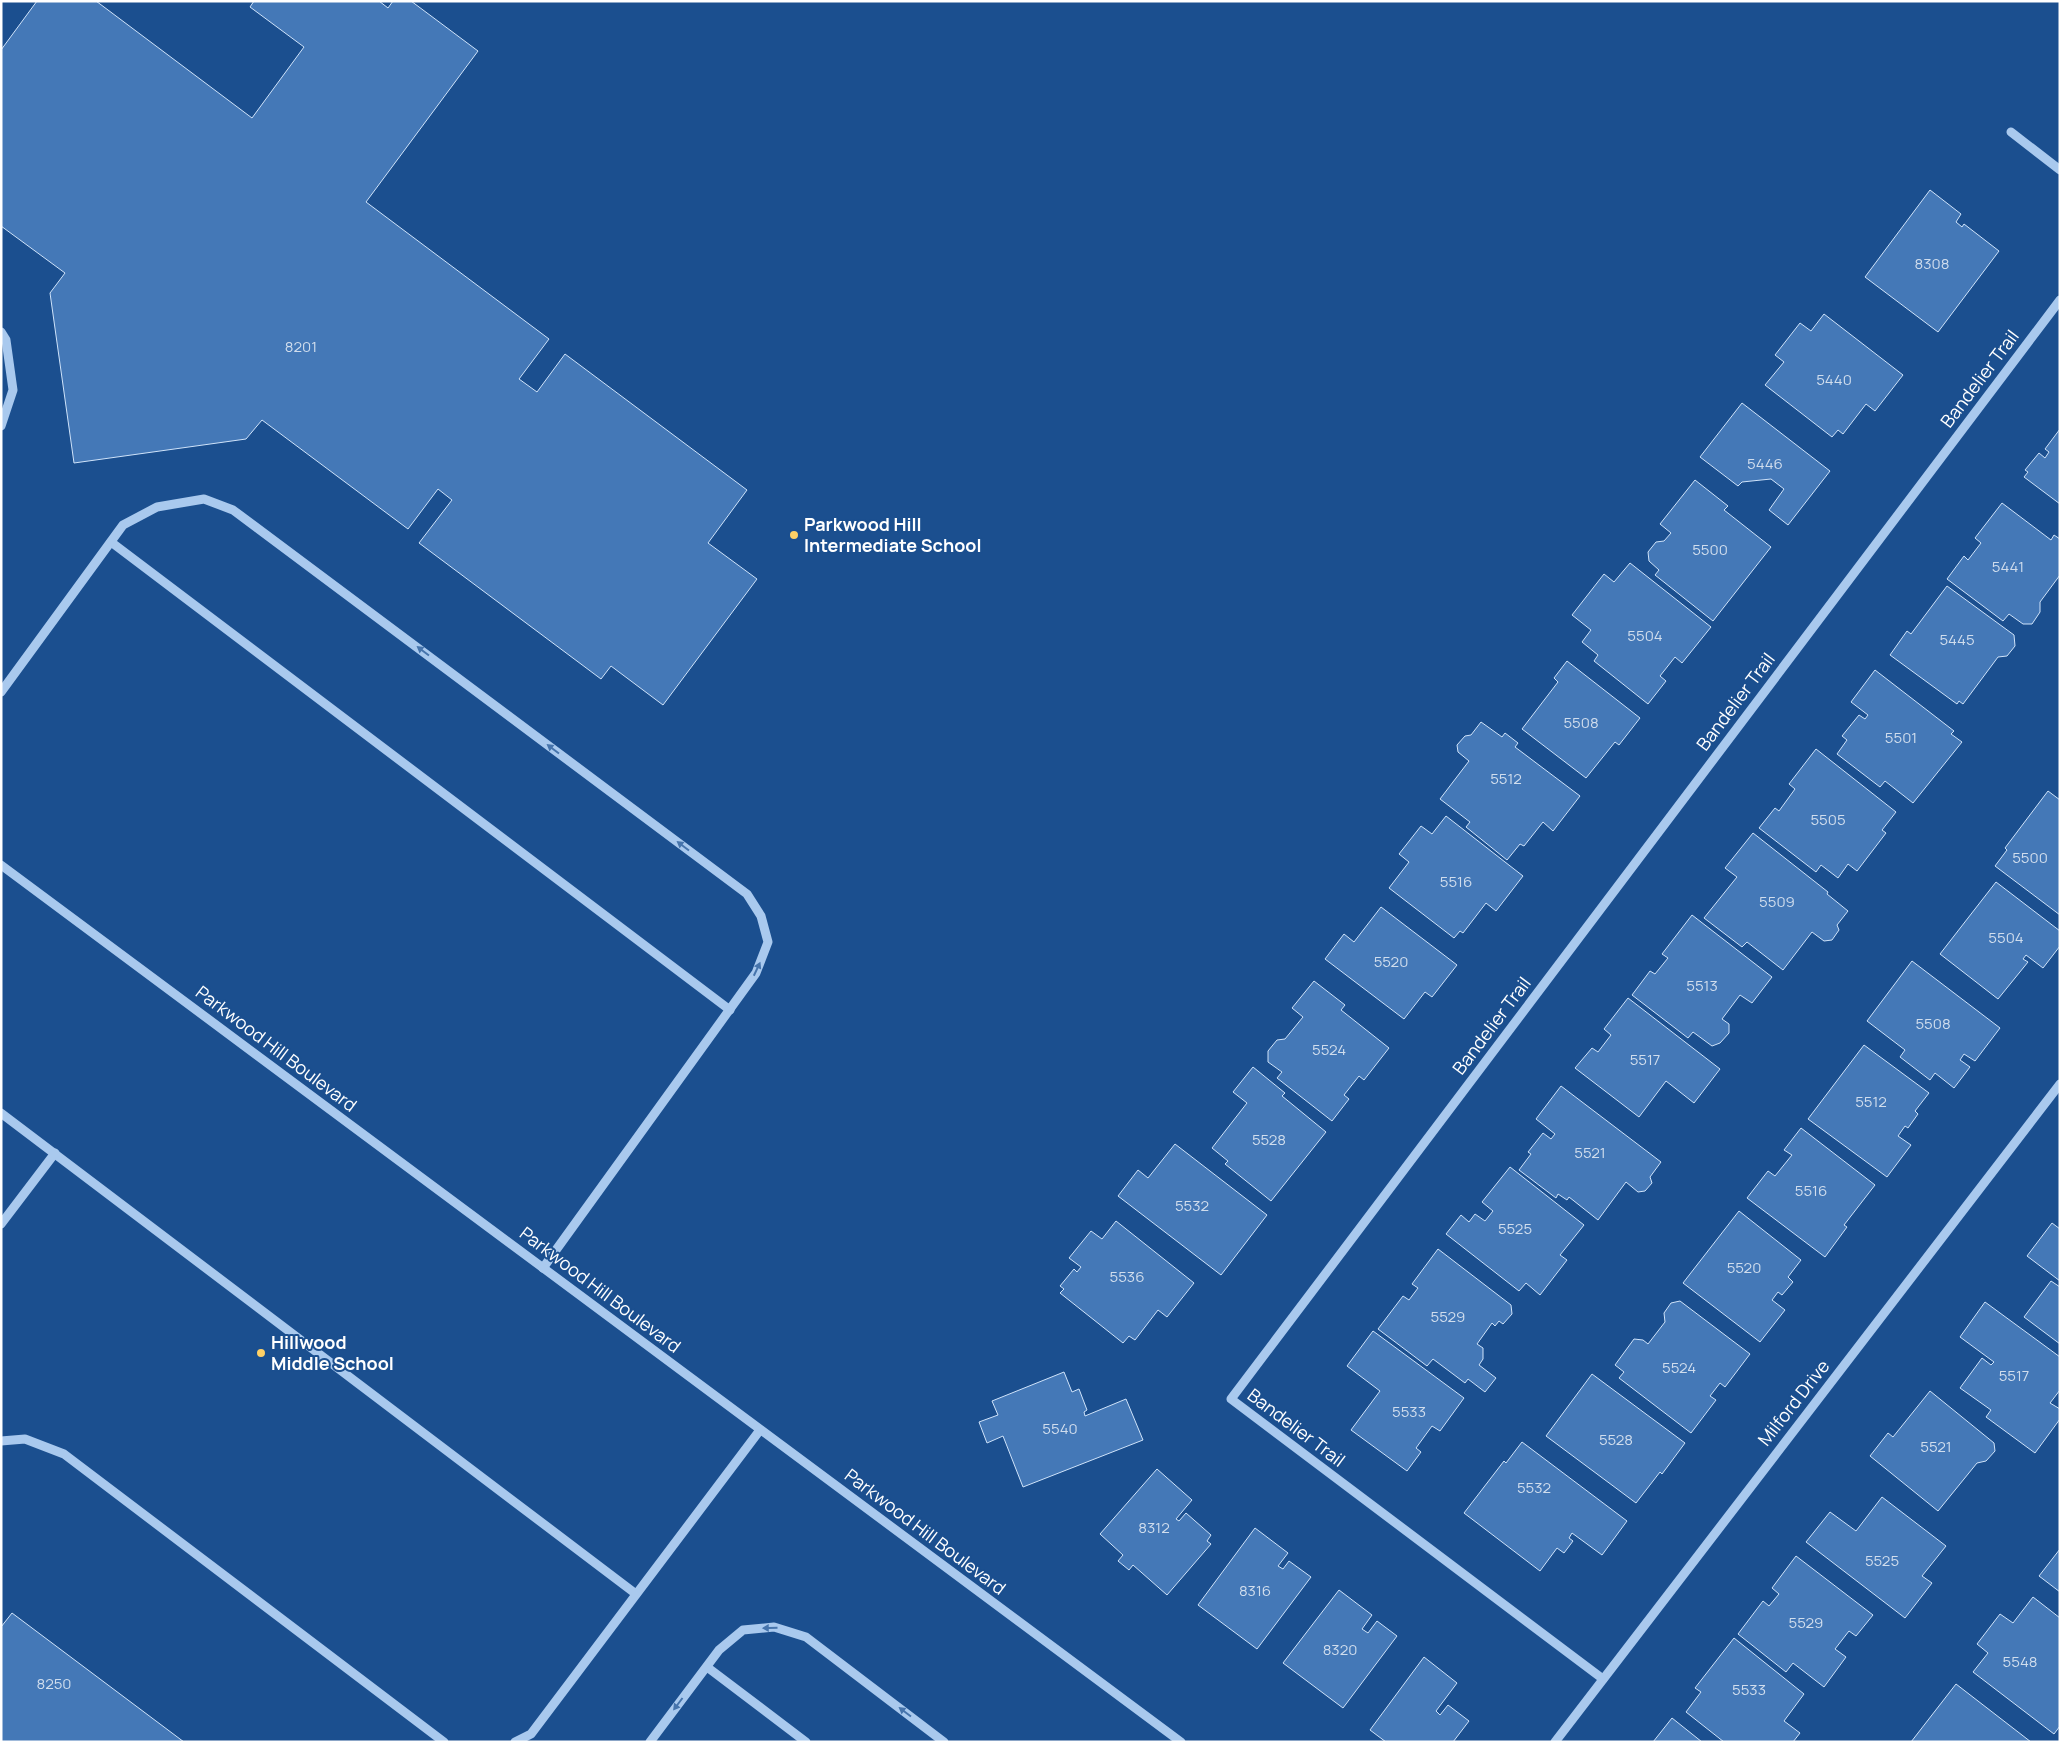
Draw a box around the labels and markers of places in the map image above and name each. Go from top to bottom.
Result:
place label: Parkwood Hill Intermediate School [804,512,982,557]
marker: Parkwood Hill Intermediate School [788,529,800,541]
place label: Hillwood Middle School [271,1330,394,1375]
marker: Hillwood Middle School [255,1347,267,1359]

